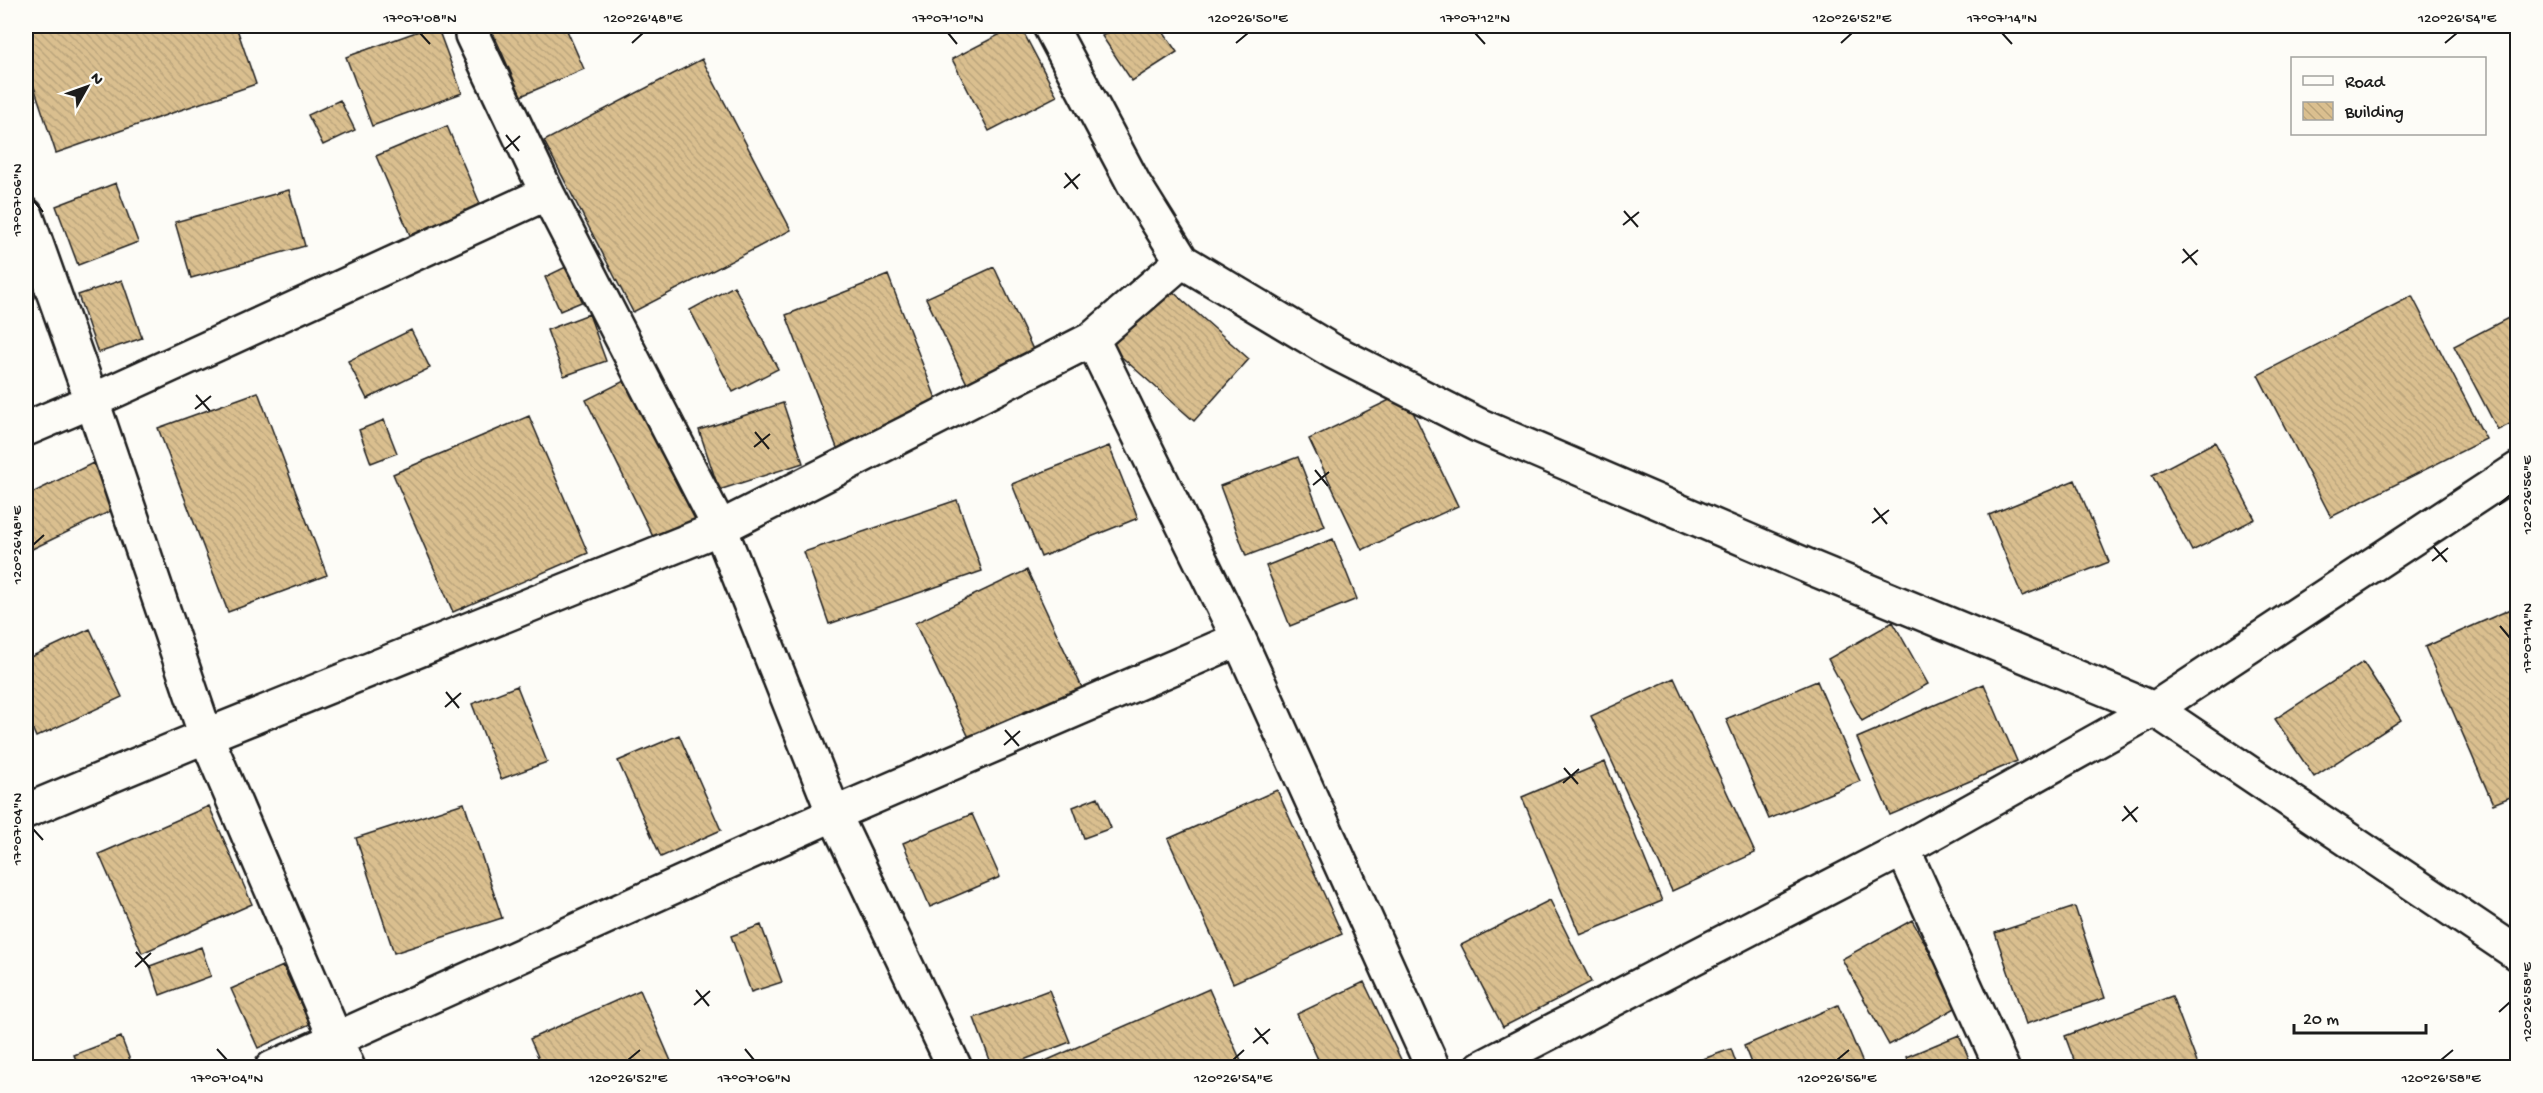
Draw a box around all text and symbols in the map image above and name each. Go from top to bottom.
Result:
text: 17°07'08"N [382,10,457,28]
text: 120°26'48"E [603,10,683,28]
text: 17°07'10"N [911,10,984,28]
text: 120°26'50"E [1207,10,1288,28]
text: 17°07'12"N [1439,10,1510,28]
text: 120°26'52"E [1812,10,1892,28]
text: 17°07'14"N [1966,10,2037,28]
text: 120°26'54"E [2417,10,2497,28]
north arrow [57,57,117,117]
legend [2291,57,2486,135]
text: N [85,69,107,90]
text: Road [2345,73,2386,94]
text: Building [2344,103,2404,124]
text: 17°07'06"N [9,163,27,237]
text: 120°26'56"E [2519,455,2537,535]
text: 120°26'48"E [9,505,27,585]
text: 17°07'14"N [2519,603,2537,674]
text: 17°07'04"N [9,793,27,866]
text: 120°26'58"E [2519,962,2537,1043]
scale bar [2294,997,2426,1035]
text: 20 m [2303,1010,2339,1031]
text: 17°07'04"N [190,1070,263,1088]
text: 120°26'52"E [588,1070,668,1088]
text: 17°07'06"N [717,1070,791,1088]
text: 120°26'54"E [1193,1070,1273,1088]
text: 120°26'56"E [1797,1070,1877,1088]
text: 120°26'58"E [2400,1070,2481,1088]

